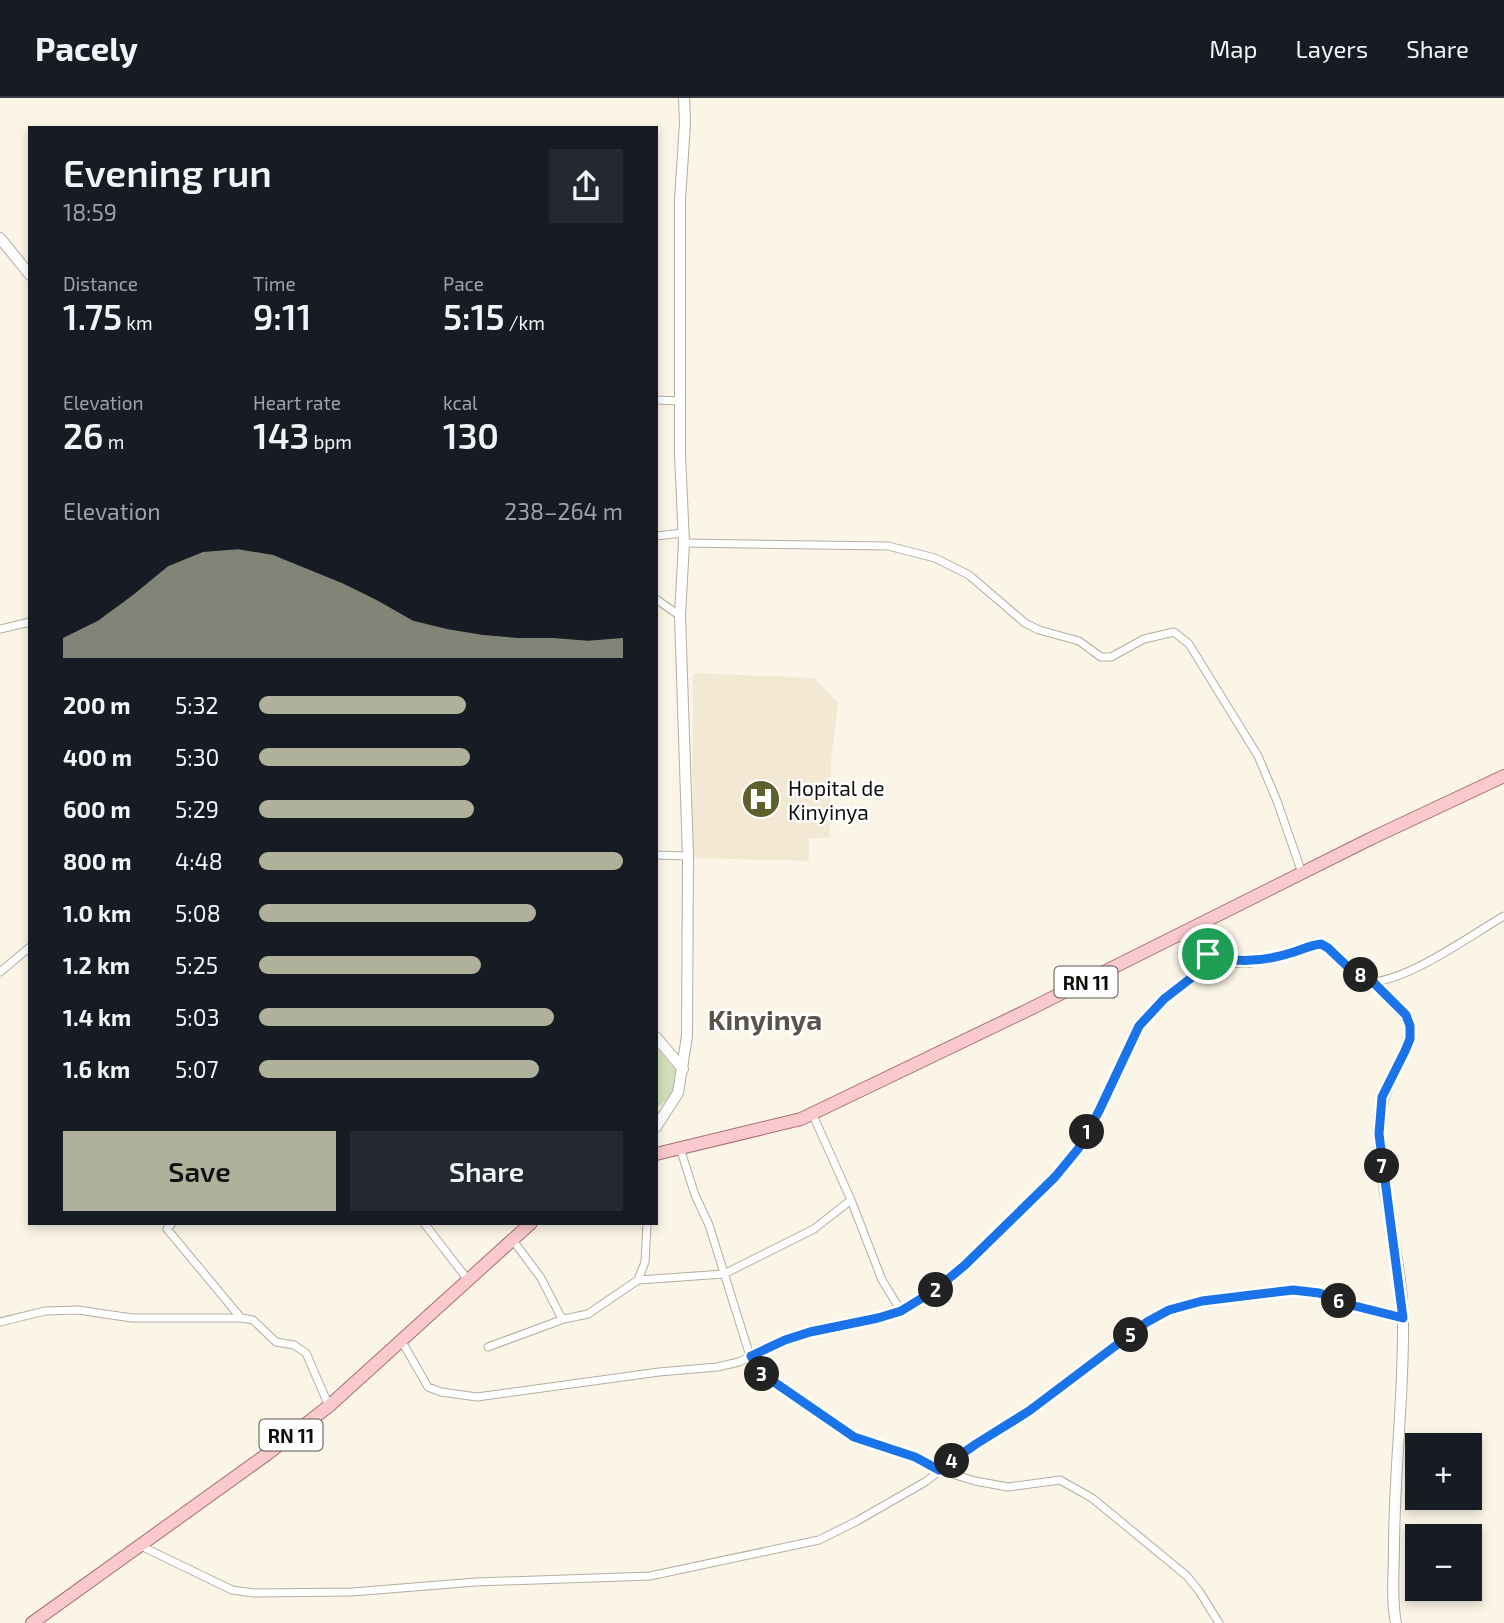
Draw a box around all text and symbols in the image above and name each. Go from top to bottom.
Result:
text: Pacely [35,28,138,68]
text: Map [1209,34,1257,63]
text: Layers [1295,34,1368,63]
text: Share [1406,34,1469,63]
text: Evening run [63,149,272,195]
button: share [549,149,623,223]
text: 18:59 [63,198,117,226]
text: Distance [63,272,138,295]
text: Time [253,272,296,295]
text: Pace [443,272,484,295]
text: 1.75 [63,295,122,337]
text: 9:11 [253,295,311,337]
text: 5:15 [443,295,504,337]
text: km [122,311,153,334]
text: /km [504,311,545,334]
text: Elevation [63,391,144,414]
text: Heart rate [253,391,341,414]
text: kcal [443,391,478,414]
text: 26 [63,414,103,456]
text: 143 [253,414,309,456]
text: 130 [443,414,499,456]
text: m [103,430,124,453]
text: bpm [309,430,352,453]
text: Elevation [63,497,161,525]
text: 238–264 m [504,497,623,525]
text: 200 m [63,691,131,719]
text: 5:32 [175,691,218,719]
text: 400 m [63,743,132,771]
text: 5:30 [175,743,219,771]
place label: Hopital de Kinyinya [788,775,885,824]
hospital icon: Hopital de Kinyinya [740,778,782,820]
text: 600 m [63,795,131,823]
text: 5:29 [175,795,219,823]
text: 800 m [63,847,132,875]
text: 4:48 [175,847,223,875]
text: 1.0 km [63,899,131,927]
text: 5:08 [175,899,221,927]
pin [1178,924,1238,984]
icon: arrive [1189,935,1227,973]
text: 1.2 km [63,951,130,979]
text: 5:25 [175,951,218,979]
pin: 8 [1344,958,1378,992]
text: 8 [1355,963,1366,986]
road number: RN 11 [1054,967,1118,998]
district label: Kinyinya [708,1002,822,1036]
text: 1.4 km [63,1003,131,1031]
text: 5:03 [175,1003,219,1031]
text: 1.6 km [63,1055,130,1083]
text: 5:07 [175,1055,218,1083]
pin: 1 [1070,1114,1104,1150]
text: 1 [1082,1120,1091,1143]
button: Save [63,1131,336,1211]
button: Share [350,1131,623,1211]
pin: 7 [1364,1148,1400,1184]
text: 7 [1376,1154,1387,1177]
pin: 2 [918,1272,954,1308]
text: 2 [930,1278,941,1301]
pin: 6 [1322,1284,1356,1318]
text: 6 [1333,1289,1344,1312]
pin: 5 [1114,1318,1148,1352]
text: 5 [1125,1323,1136,1346]
pin: 3 [744,1356,780,1392]
text: 3 [756,1362,767,1385]
road number: RN 11 [260,1420,322,1450]
map controls [1405,1433,1482,1601]
button: + [1405,1433,1482,1510]
pin: 4 [934,1444,970,1478]
text: 4 [945,1449,958,1472]
button: − [1405,1524,1482,1601]

